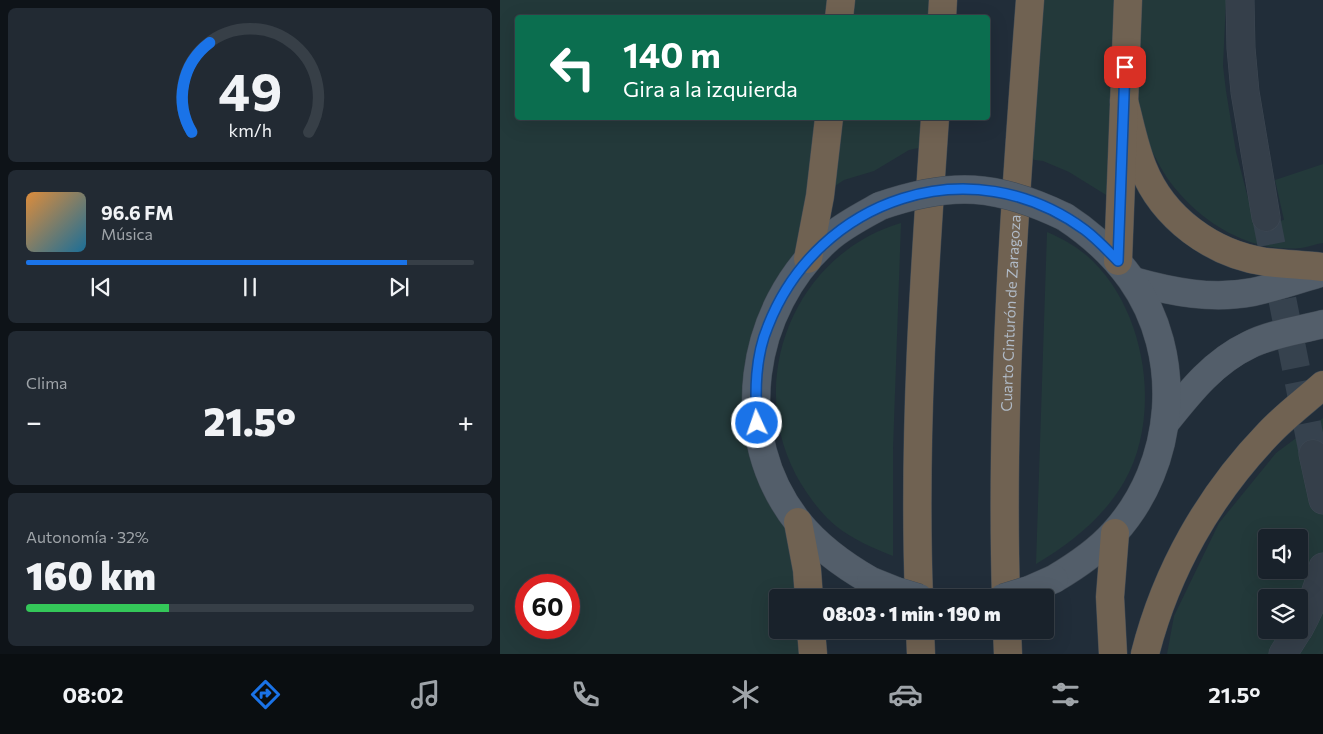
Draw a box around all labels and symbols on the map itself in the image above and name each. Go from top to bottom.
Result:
pin [1104,46,1146,88]
street label: Cuarto Cinturón de Zaragoza [997,214,1024,412]
position arrow [730,396,782,448]
speed limit sign: 60 [515,574,580,639]

